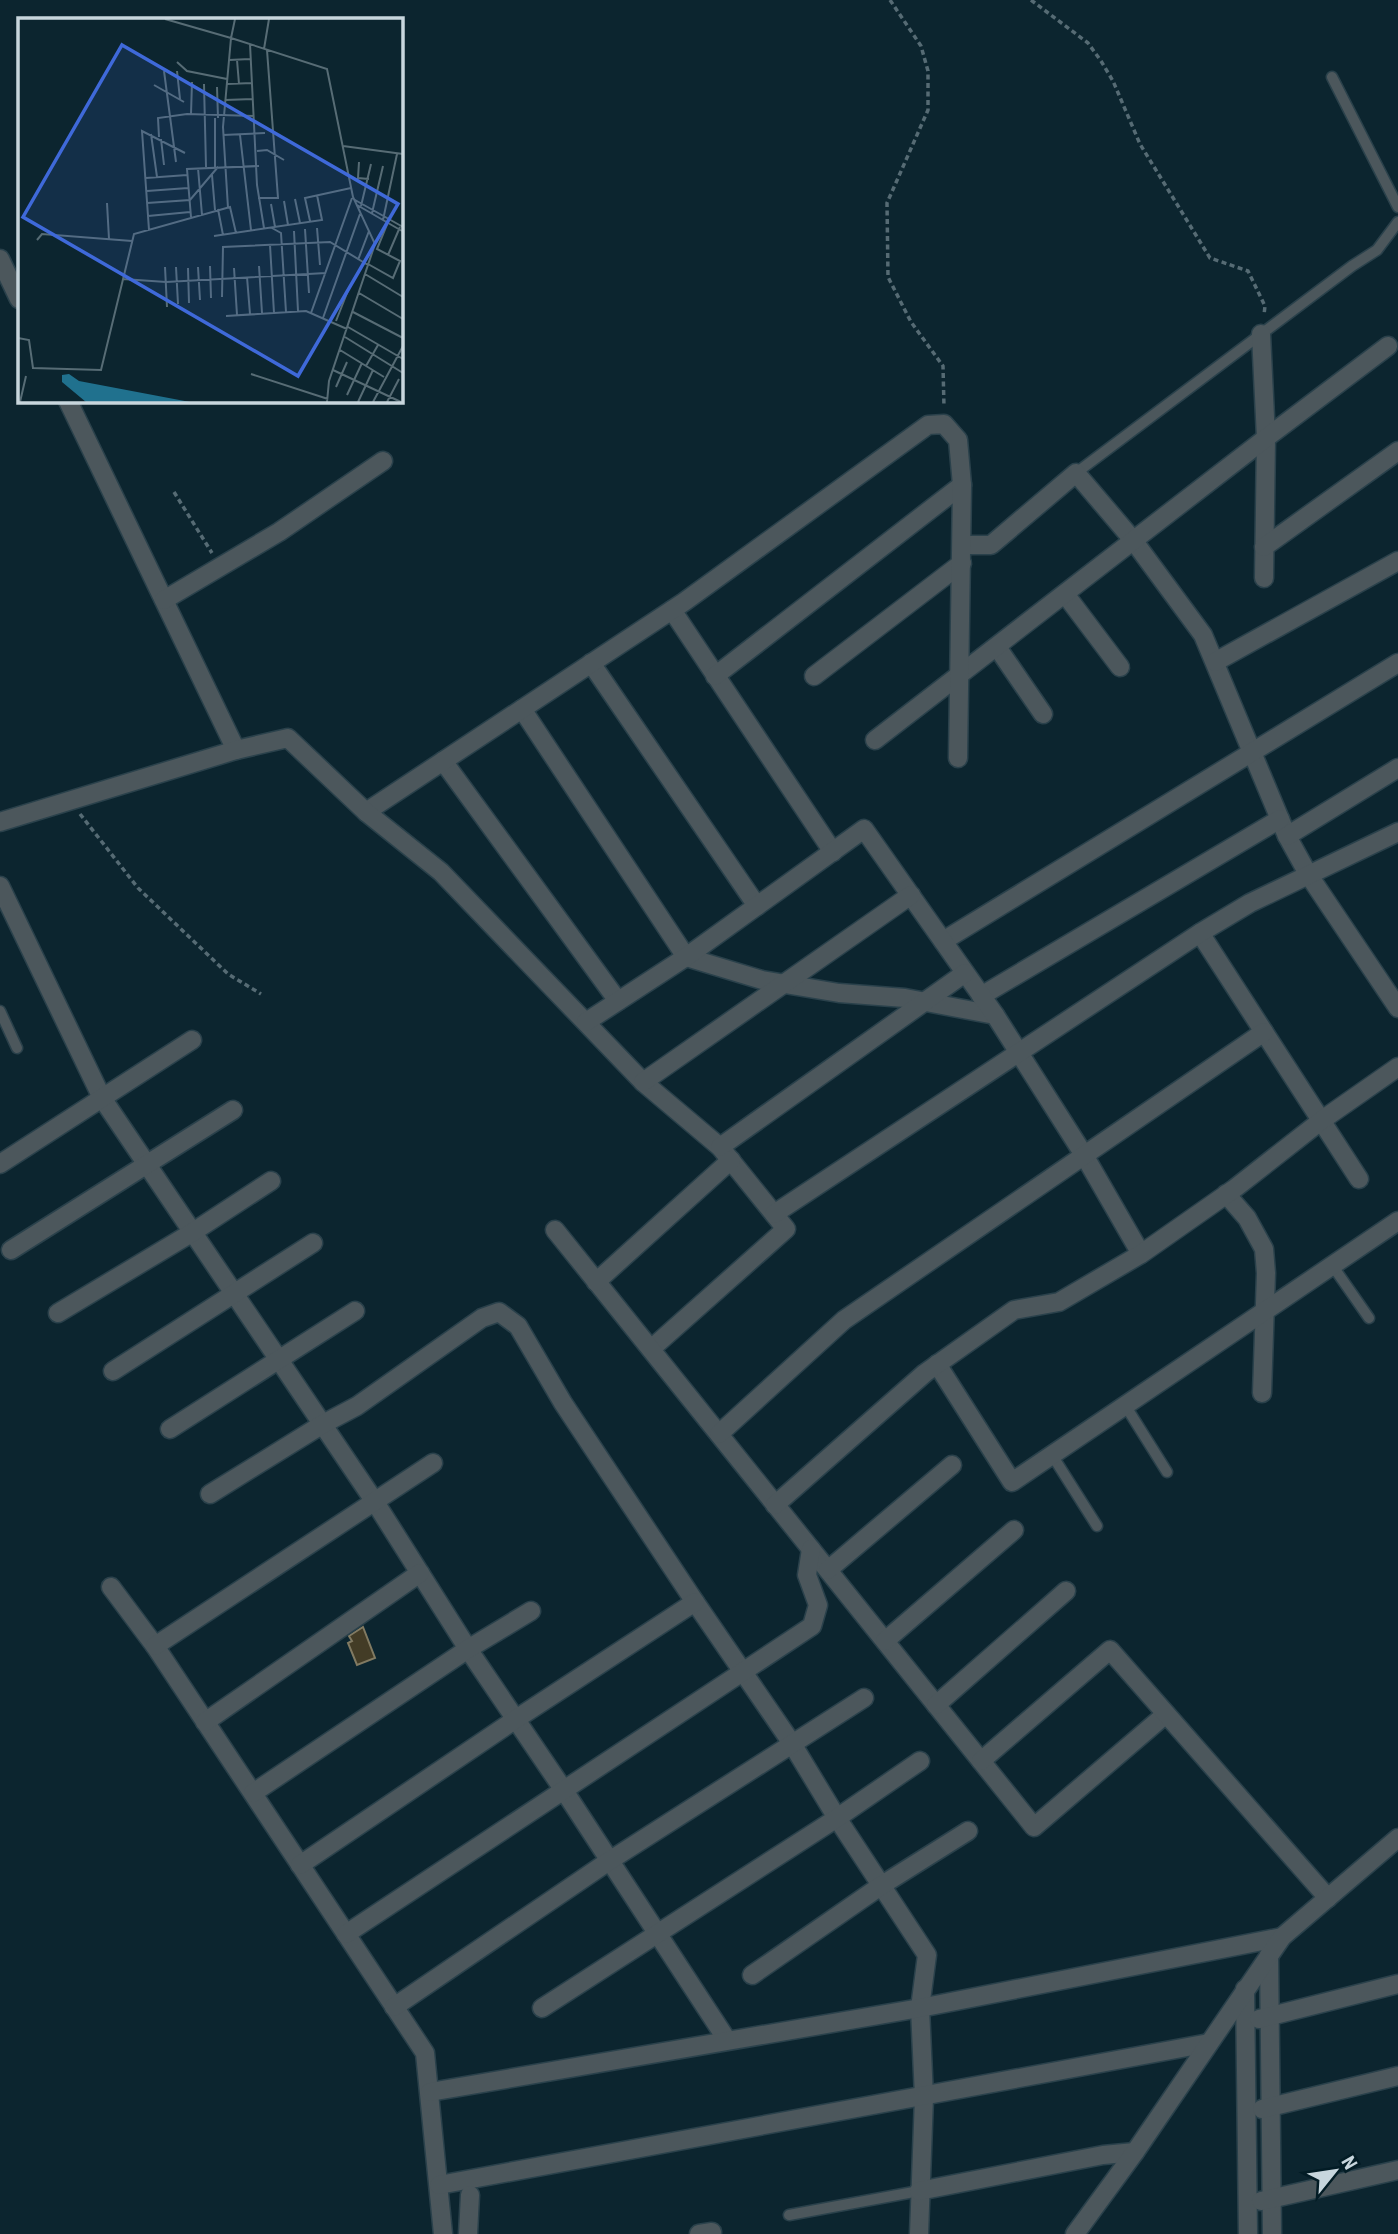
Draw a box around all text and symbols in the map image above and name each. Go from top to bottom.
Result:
inset map [18,18,402,402]
north arrow [1300,2136,1370,2206]
text: N [1336,2152,1362,2174]

